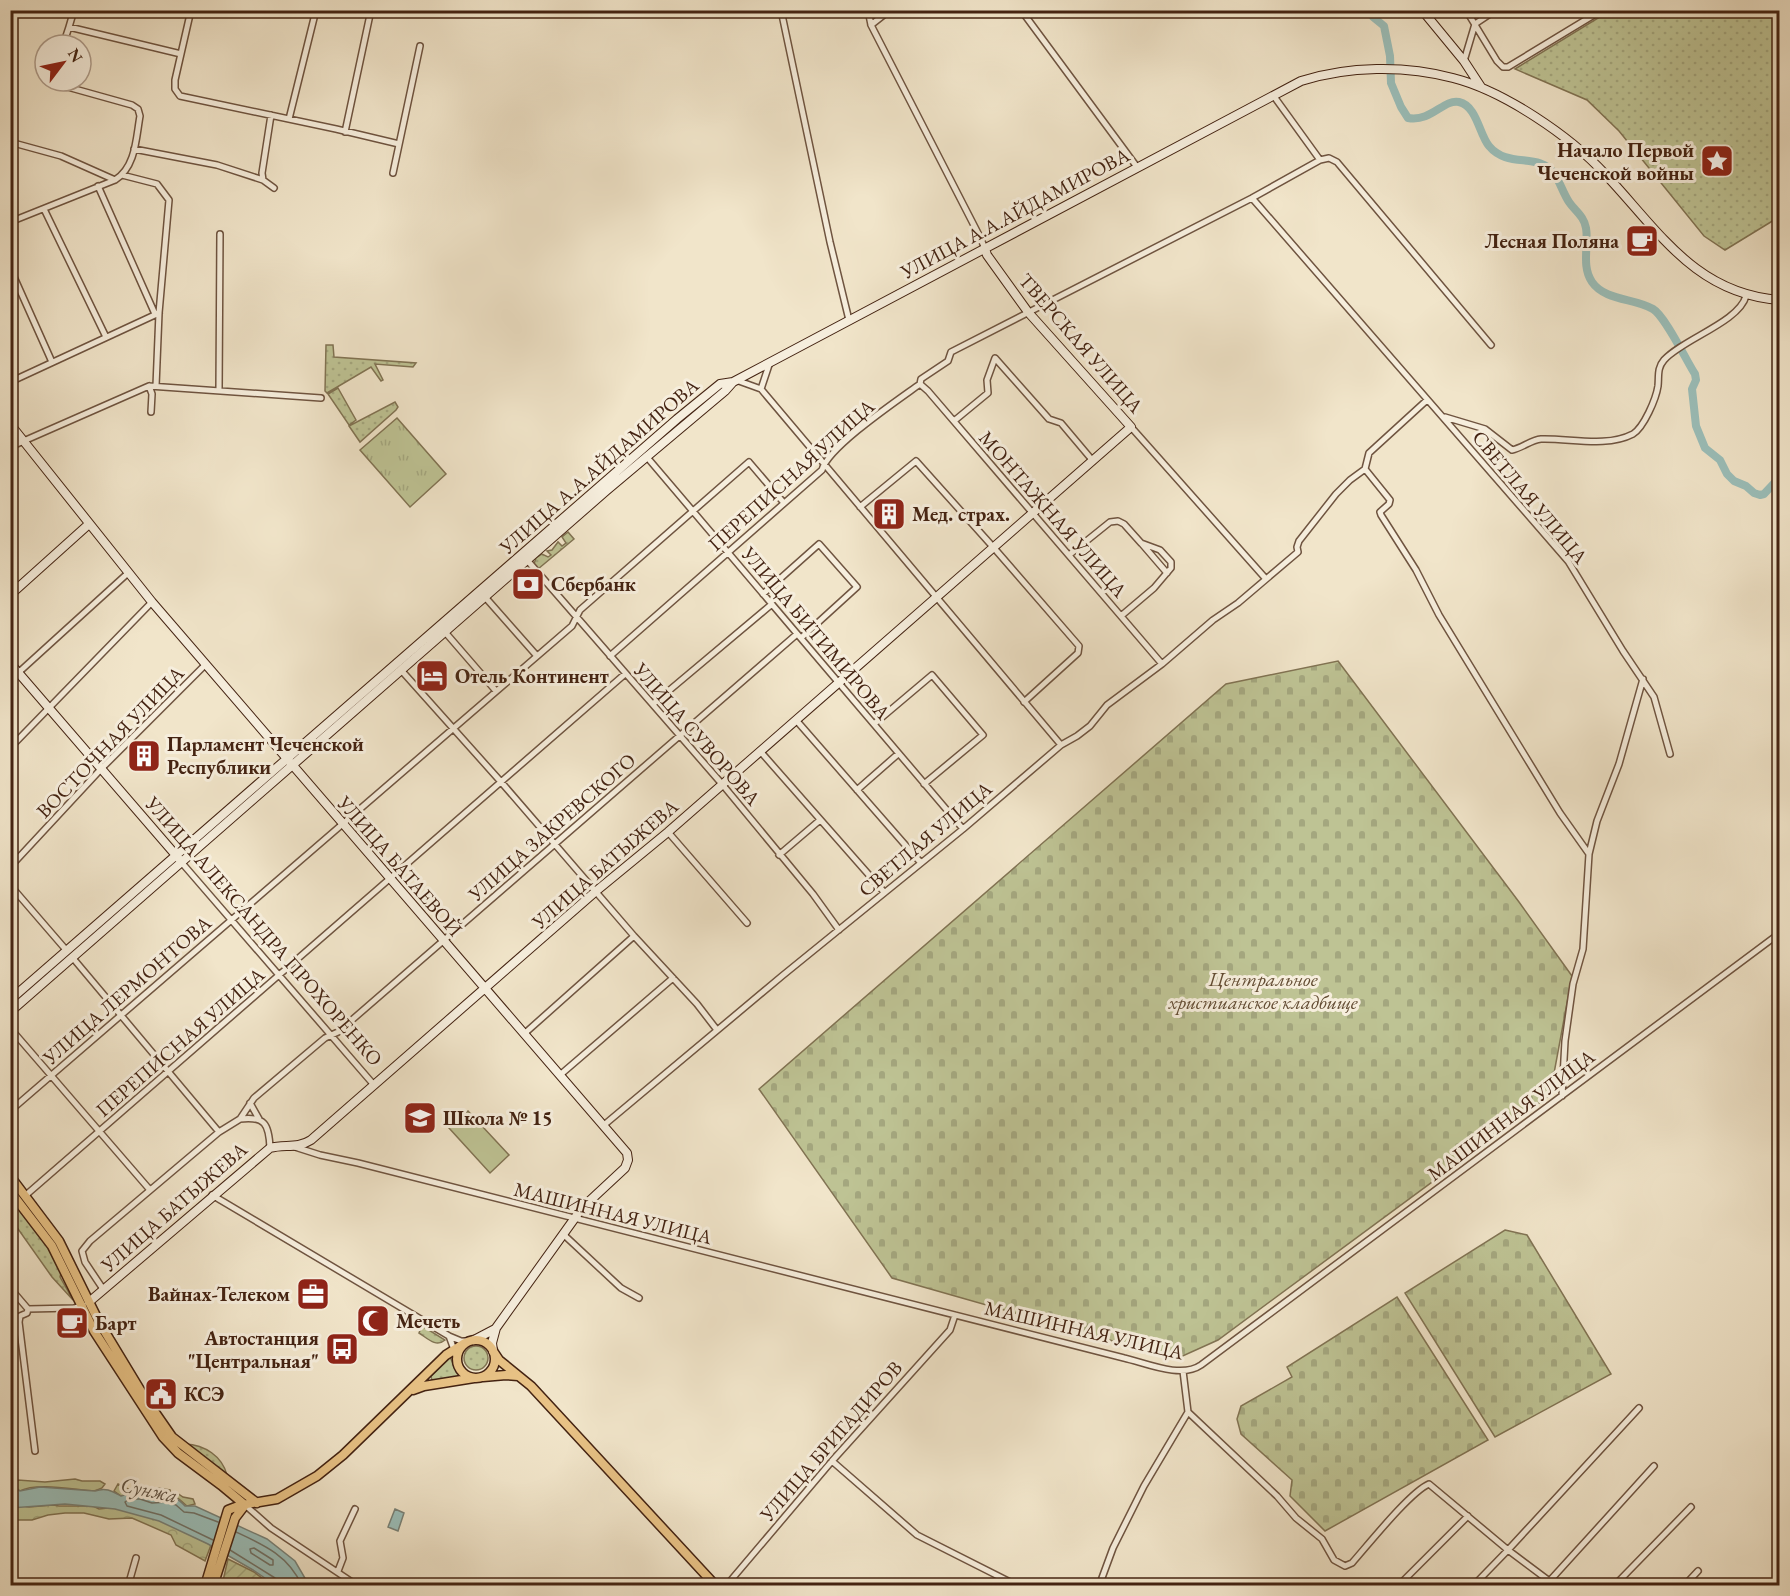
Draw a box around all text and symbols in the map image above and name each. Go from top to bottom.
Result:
north arrow [33,33,93,93]
text: N [63,44,88,66]
place label: Начало Первой Чеченской войны [1537,137,1694,186]
street label: УЛИЦА А.А.АЙДАМИРОВА [895,141,1134,285]
place icon: Начало Первой Чеченской войны [1699,143,1735,179]
cafe icon: Лесная Поляна [1624,223,1660,259]
place label: Лесная Поляна [1485,228,1619,254]
street label: ТВЕРСКАЯ УЛИЦА [1013,268,1149,418]
street label: УЛИЦА А.А.АЙДАМИРОВА [493,372,704,560]
street label: ПЕРЕПИСНАЯ УЛИЦА [702,393,880,557]
street label: МОНТАЖНАЯ УЛИЦА [973,425,1133,603]
street label: СВЕТЛАЯ УЛИЦА [1467,425,1594,569]
building icon: Мед. страх. [871,496,907,532]
place label: Мед. страх. [912,501,1010,527]
street label: УЛИЦА БИТИМИРОВА [735,540,896,725]
bank icon: Сбербанк [510,566,546,602]
place label: Сбербанк [551,571,636,597]
street label: УЛИЦА СУВОРОВА [627,656,766,811]
hotel icon: Отель Континент [414,658,450,694]
street label: ВОСТОЧНАЯ УЛИЦА [31,660,189,823]
place label: Отель Континент [455,663,609,689]
place label: Парламент Чеченской Республики [167,731,364,780]
building icon: Парламент Чеченской Республики [126,738,162,774]
street label: УЛИЦА ЗАКРЕВСКОГО [462,747,641,907]
street label: СВЕТЛАЯ УЛИЦА [853,775,997,902]
street label: УЛИЦА АЛЕКСАНДРА ПРОХОРЕНКО [139,790,388,1071]
street label: УЛИЦА БАТАЕВОЙ [331,790,468,942]
street label: УЛИЦА БАТЫЖЕВА [526,793,684,935]
street label: УЛИЦА ЛЕРМОНТОВА [37,910,217,1071]
street label: ПЕРЕПИСНАЯ УЛИЦА [90,961,270,1122]
park label: Центральное христианское кладбище [1167,966,1358,1015]
street label: МАШИННАЯ УЛИЦА [1422,1043,1600,1187]
school or university icon: Школа № 15 [402,1100,438,1136]
place label: Школа № 15 [443,1105,553,1131]
street label: УЛИЦА БАТЫЖЕВА [95,1136,253,1278]
street label: МАШИННАЯ УЛИЦА [511,1176,715,1250]
office icon: Вайнах-Телеком [295,1276,331,1312]
place label: Вайнах-Телеком [148,1281,291,1307]
street label: МАШИННАЯ УЛИЦА [982,1294,1186,1366]
mosque icon: Мечеть [355,1303,391,1339]
cafe icon: Барт [54,1305,90,1341]
place label: Мечеть [396,1308,460,1334]
place label: Барт [95,1310,136,1336]
place label: Автостанция "Центральная" [188,1325,319,1374]
bus stop icon: Автостанция "Центральная" [324,1331,360,1367]
street label: УЛИЦА БРИГАДИРОВ [753,1355,908,1527]
public building icon: КСЭ [143,1376,179,1412]
place label: КСЭ [184,1381,224,1407]
water label: Сунжа [118,1470,180,1509]

